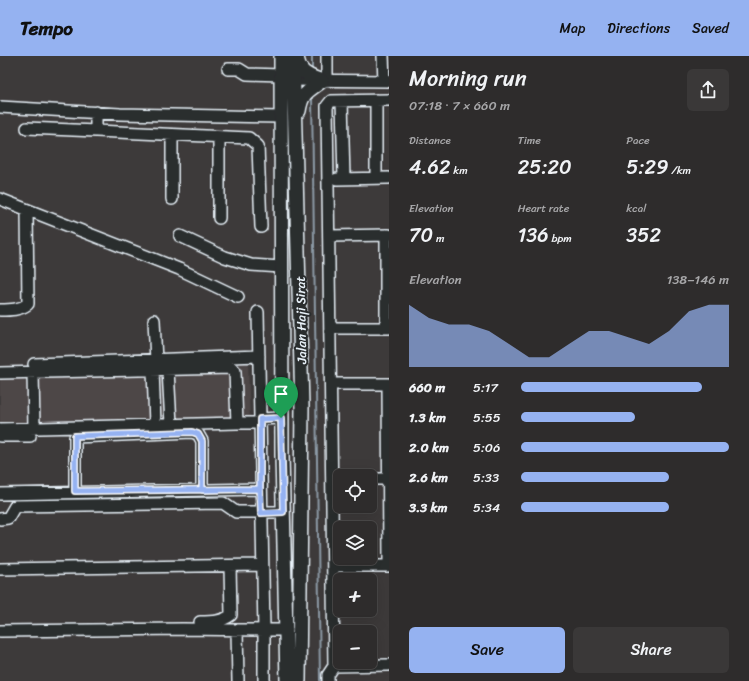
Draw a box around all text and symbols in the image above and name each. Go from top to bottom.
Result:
text: Tempo [20,12,73,45]
text: Map [559,16,585,41]
text: Directions [607,16,670,41]
text: Saved [692,16,729,41]
text: Morning run [409,59,527,98]
button: share [687,69,729,111]
text: 07:18 · 7 × 660 m [409,94,510,117]
text: Distance [409,131,451,150]
text: Time [518,131,541,150]
text: Pace [626,131,650,150]
text: 4.62 [409,150,450,185]
text: 25:20 [518,150,572,185]
text: 5:29 [626,150,668,185]
text: km [450,161,468,180]
text: /km [668,161,691,180]
text: Elevation [409,199,454,218]
text: Heart rate [518,199,569,218]
text: kcal [626,199,646,218]
text: 70 [409,218,433,253]
text: 136 [518,218,549,253]
text: 352 [626,218,661,253]
text: m [433,229,444,248]
text: bpm [549,229,572,248]
text: Elevation [409,268,462,291]
text: 138–146 m [667,268,729,291]
street label: Jalan Haji Sirat [289,276,313,365]
text: 660 m [409,376,445,399]
text: 5:17 [473,376,498,399]
pin [264,377,298,418]
icon: arrive [270,383,292,405]
text: 1.3 km [409,406,446,429]
text: 5:55 [473,406,501,429]
text: 2.0 km [409,436,449,459]
text: 5:06 [473,436,500,459]
text: 2.6 km [409,466,448,489]
text: 5:33 [473,466,499,489]
map controls [333,469,377,669]
button: locate [333,469,377,513]
text: 3.3 km [409,496,447,519]
text: 5:34 [473,496,500,519]
button: layers [333,521,377,565]
button: + [333,573,377,617]
button: − [333,625,377,669]
button: Save [409,627,565,673]
button: Share [573,627,729,673]

